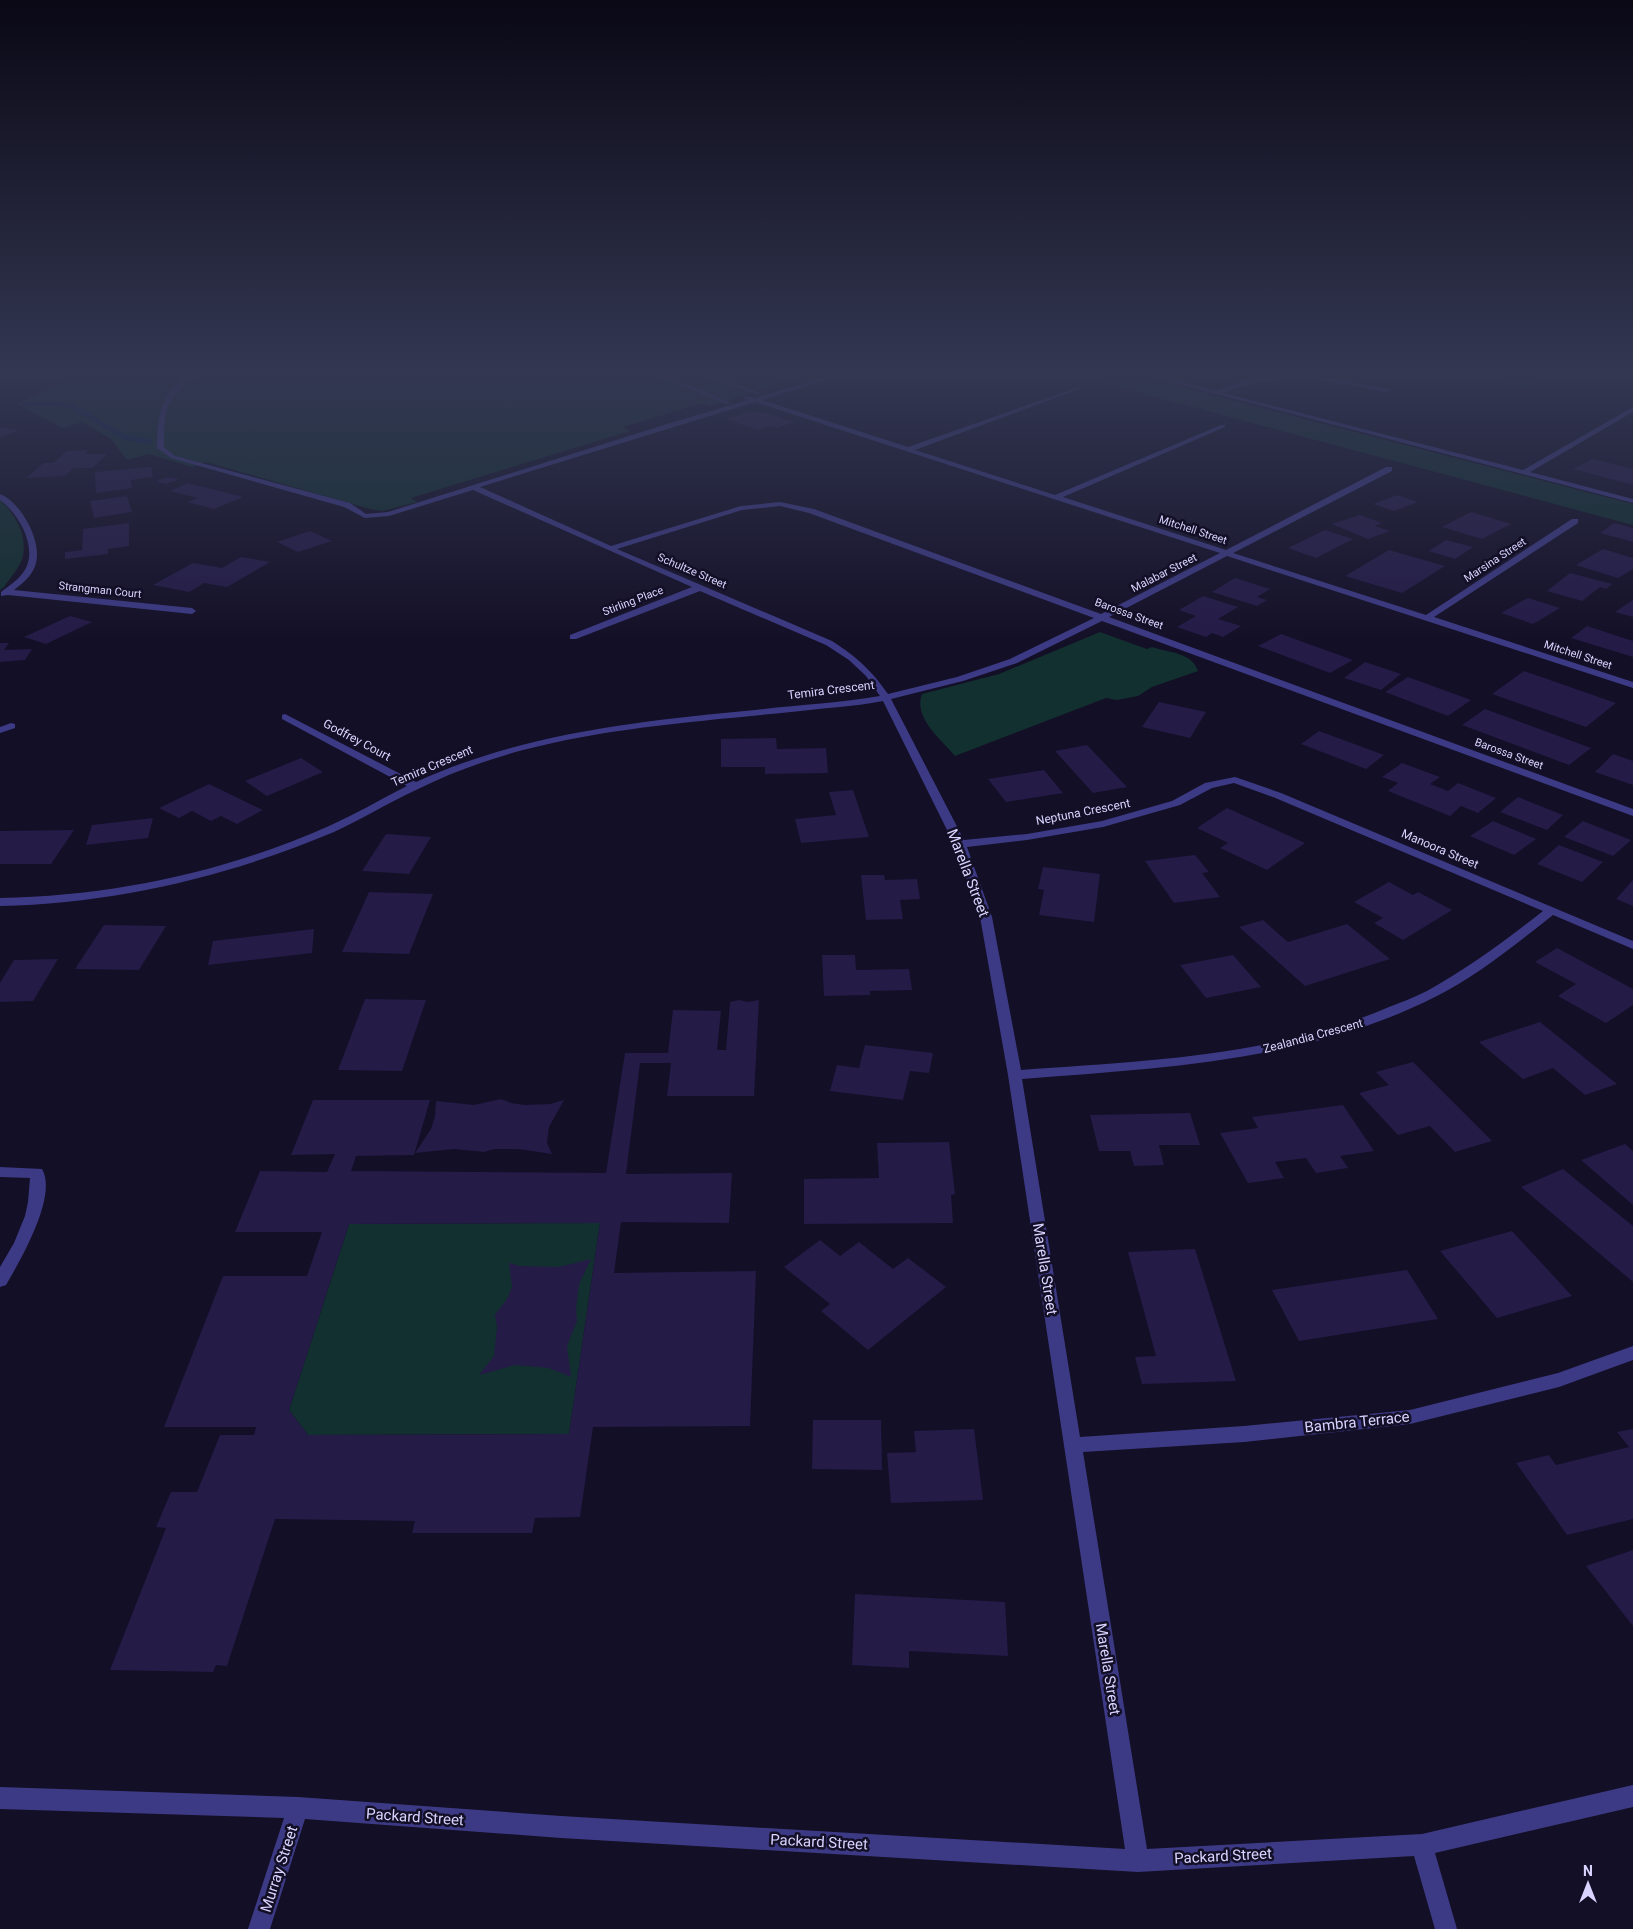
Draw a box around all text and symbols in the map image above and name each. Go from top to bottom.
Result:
street label: Mitchell Street [1157,513,1229,547]
street label: Marsina Street [1461,535,1529,585]
street label: Schultze Street [656,551,729,592]
street label: Malabar Street [1129,551,1199,595]
street label: Strangman Court [58,579,143,601]
street label: Stirling Place [601,583,665,619]
street label: Barossa Street [1093,596,1165,633]
street label: Mitchell Street [1542,638,1614,672]
street label: Temira Crescent [787,678,875,702]
street label: Godfrey Court [321,716,393,764]
street label: Barossa Street [1473,736,1545,773]
street label: Temira Crescent [389,742,475,789]
street label: Neptuna Crescent [1035,796,1131,828]
street label: Marella Street [943,826,993,920]
street label: Manoora Street [1399,826,1481,872]
street label: Zealandia Crescent [1262,1016,1364,1056]
street label: Marella Street [1029,1222,1061,1316]
street label: Bambra Terrace [1304,1408,1410,1436]
street label: Marella Street [1092,1622,1124,1716]
street label: Packard Street [366,1805,465,1829]
street label: Murray Street [257,1823,301,1914]
street label: Packard Street [770,1830,868,1854]
street label: Packard Street [1174,1844,1272,1868]
north arrow [1563,1859,1613,1909]
text: N [1583,1863,1593,1879]

